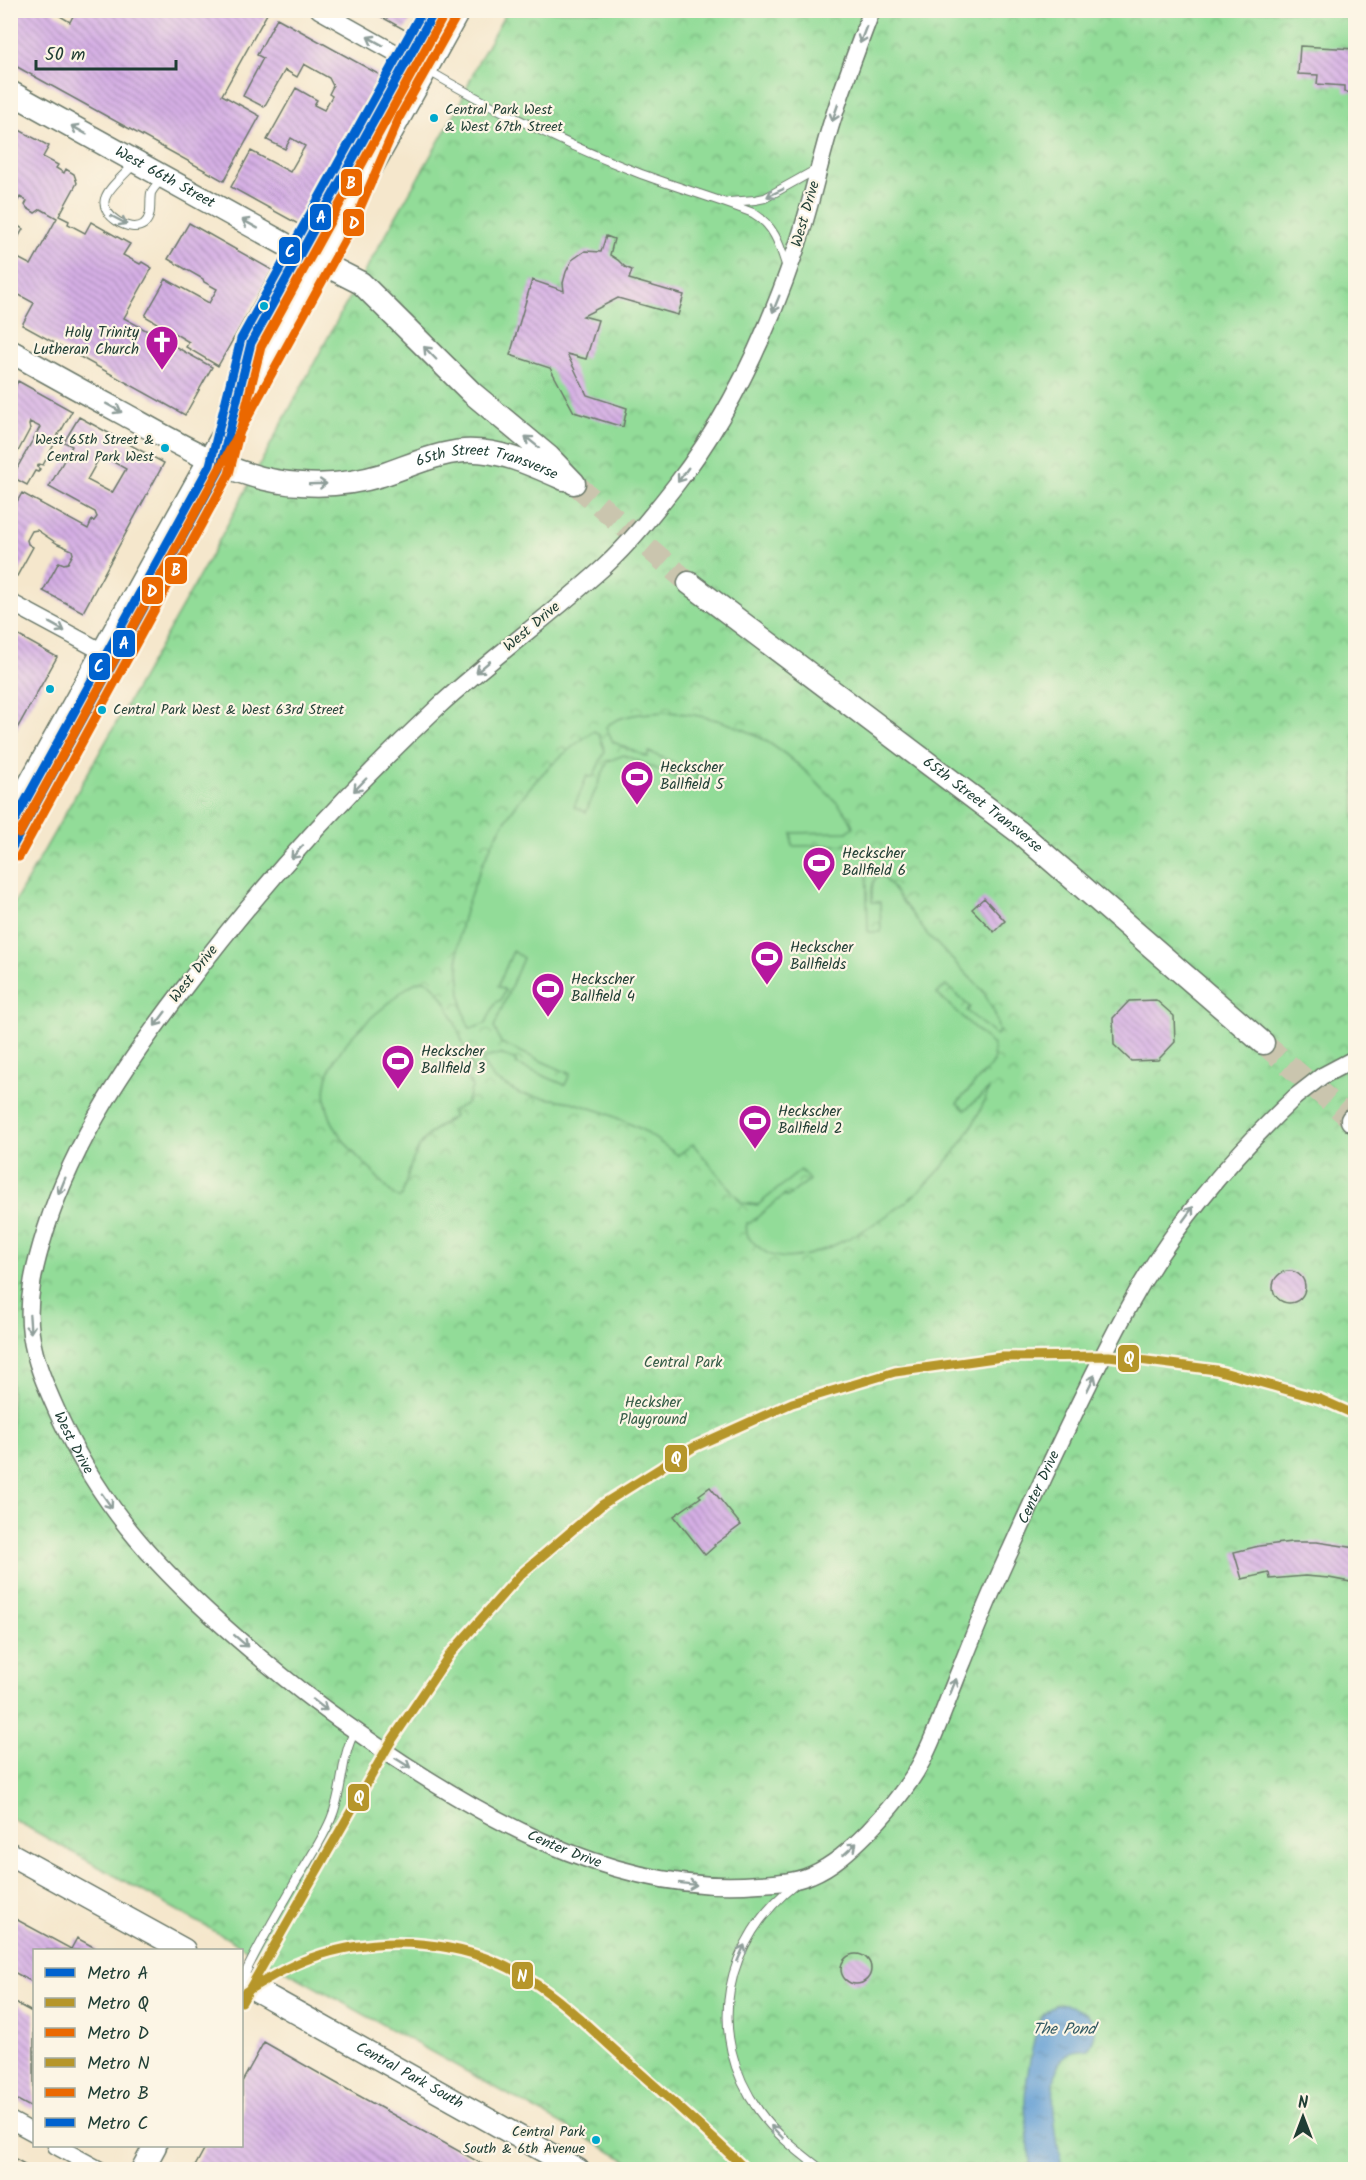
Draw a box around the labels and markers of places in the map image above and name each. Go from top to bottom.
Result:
place label: Central Park West & West 67th Street [445,99,564,138]
marker: Central Park West & West 67th Street [428,112,440,124]
unlabelled marker [258,300,270,312]
place label: Holy Trinity Lutheran Church [33,321,140,362]
church icon: Holy Trinity Lutheran Church [144,324,180,371]
place label: West 65th Street & Central Park West [35,429,155,468]
marker: West 65th Street & Central Park West [159,442,171,454]
unlabelled marker [44,683,56,695]
place label: Central Park West & West 63rd Street [113,699,345,721]
marker: Central Park West & West 63rd Street [96,704,108,716]
place label: Heckscher Ballfield 5 [660,756,725,797]
sports icon: Heckscher Ballfield 5 [619,759,655,806]
place label: Heckscher Ballfield 6 [842,842,906,883]
sports icon: Heckscher Ballfield 6 [801,845,837,892]
place label: Heckscher Ballfields [790,936,854,977]
sports icon: Heckscher Ballfields [749,939,785,986]
place label: Heckscher Ballfield 4 [571,968,635,1009]
sports icon: Heckscher Ballfield 4 [530,971,566,1018]
place label: Heckscher Ballfield 3 [421,1040,486,1081]
sports icon: Heckscher Ballfield 3 [380,1043,416,1090]
place label: Heckscher Ballfield 2 [778,1100,843,1141]
sports icon: Heckscher Ballfield 2 [737,1103,773,1150]
place label: Central Park South & 6th Avenue [463,2121,586,2160]
marker: Central Park South & 6th Avenue [590,2134,602,2146]

